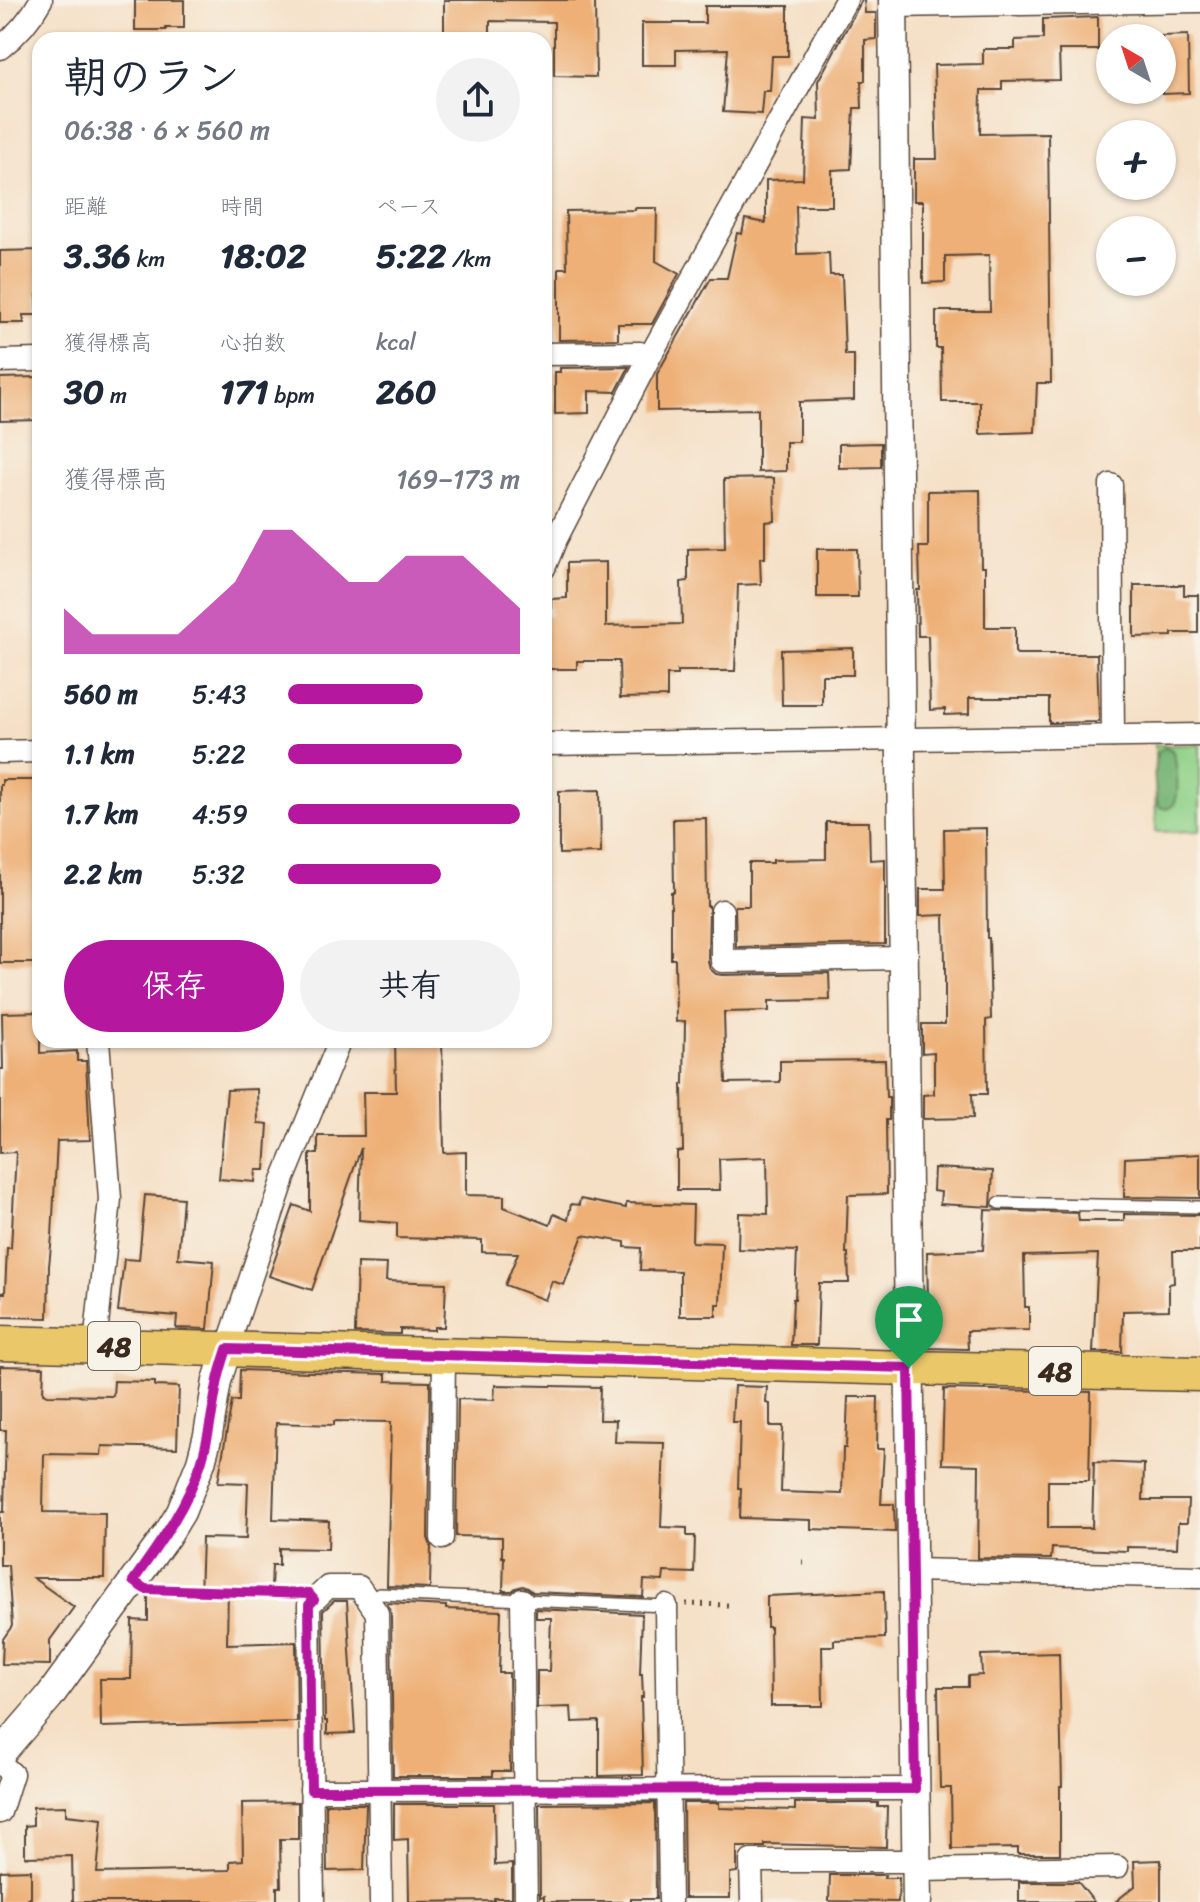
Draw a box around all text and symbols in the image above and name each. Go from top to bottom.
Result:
north arrow [1096,24,1176,104]
map controls [1096,24,1176,296]
text: 朝のラン [64,38,240,116]
button: share [436,58,520,142]
text: 06:38 · 6 × 560 m [64,107,270,153]
button: + [1096,120,1176,200]
text: 距離 [64,187,108,226]
text: 時間 [220,187,264,226]
text: ペース [376,187,441,226]
button: − [1096,216,1176,296]
text: 3.36 [64,226,131,286]
text: 18:02 [220,226,306,286]
text: 5:22 [376,226,446,286]
text: km [131,240,165,279]
text: /km [446,240,492,279]
text: 獲得標高 [64,323,152,362]
text: 心拍数 [220,323,286,362]
text: kcal [376,323,416,362]
text: 30 [64,362,104,422]
text: 171 [220,362,269,422]
text: 260 [376,362,436,422]
text: m [104,376,127,415]
text: bpm [269,376,315,415]
text: 獲得標高 [64,456,168,502]
text: 169–173 m [396,456,520,502]
text: 560 m [64,671,138,717]
text: 5:43 [192,671,246,717]
text: 1.1 km [64,731,135,777]
text: 5:22 [192,731,246,777]
text: 1.7 km [64,791,138,837]
text: 4:59 [192,791,248,837]
text: 2.2 km [64,851,142,897]
text: 5:32 [192,851,245,897]
button: 保存 [64,940,284,1032]
button: 共有 [300,940,520,1032]
pin [875,1286,943,1368]
icon: arrive [887,1298,931,1342]
road number: 48 [88,1322,140,1370]
road number: 48 [1029,1347,1081,1395]

